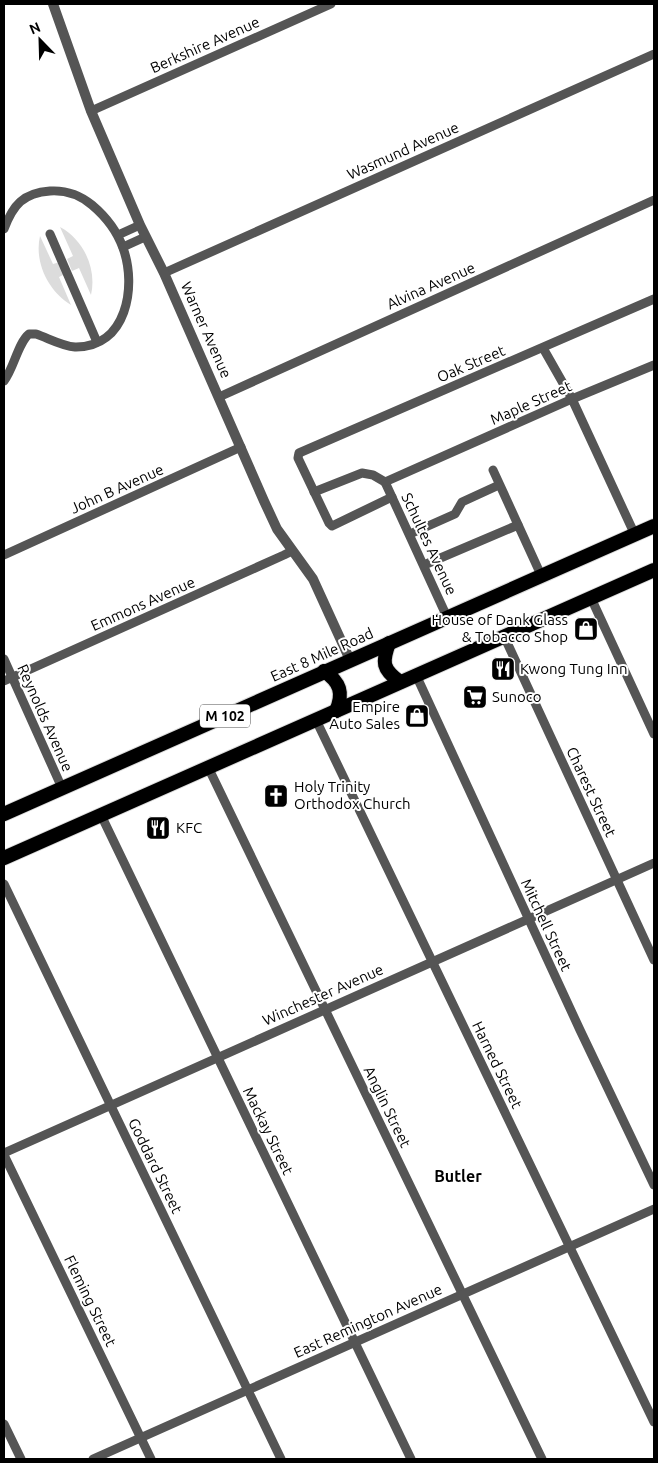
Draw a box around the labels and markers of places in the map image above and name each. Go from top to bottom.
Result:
place label: House of Dank Glass & Tobacco Shop [432,611,568,645]
shop icon: House of Dank Glass & Tobacco Shop [573,616,599,642]
restaurant icon: Kwong Tung Inn [490,656,516,682]
place label: Kwong Tung Inn [520,660,628,677]
supermarket icon: Sunoco [462,684,488,710]
place label: Sunoco [492,688,541,705]
place label: Empire Auto Sales [329,698,400,732]
shop icon: Empire Auto Sales [404,703,430,729]
place label: Holy Trinity Orthodox Church [294,778,411,812]
church icon: Holy Trinity Orthodox Church [263,783,289,809]
restaurant icon: KFC [145,815,171,841]
place label: KFC [176,819,202,836]

